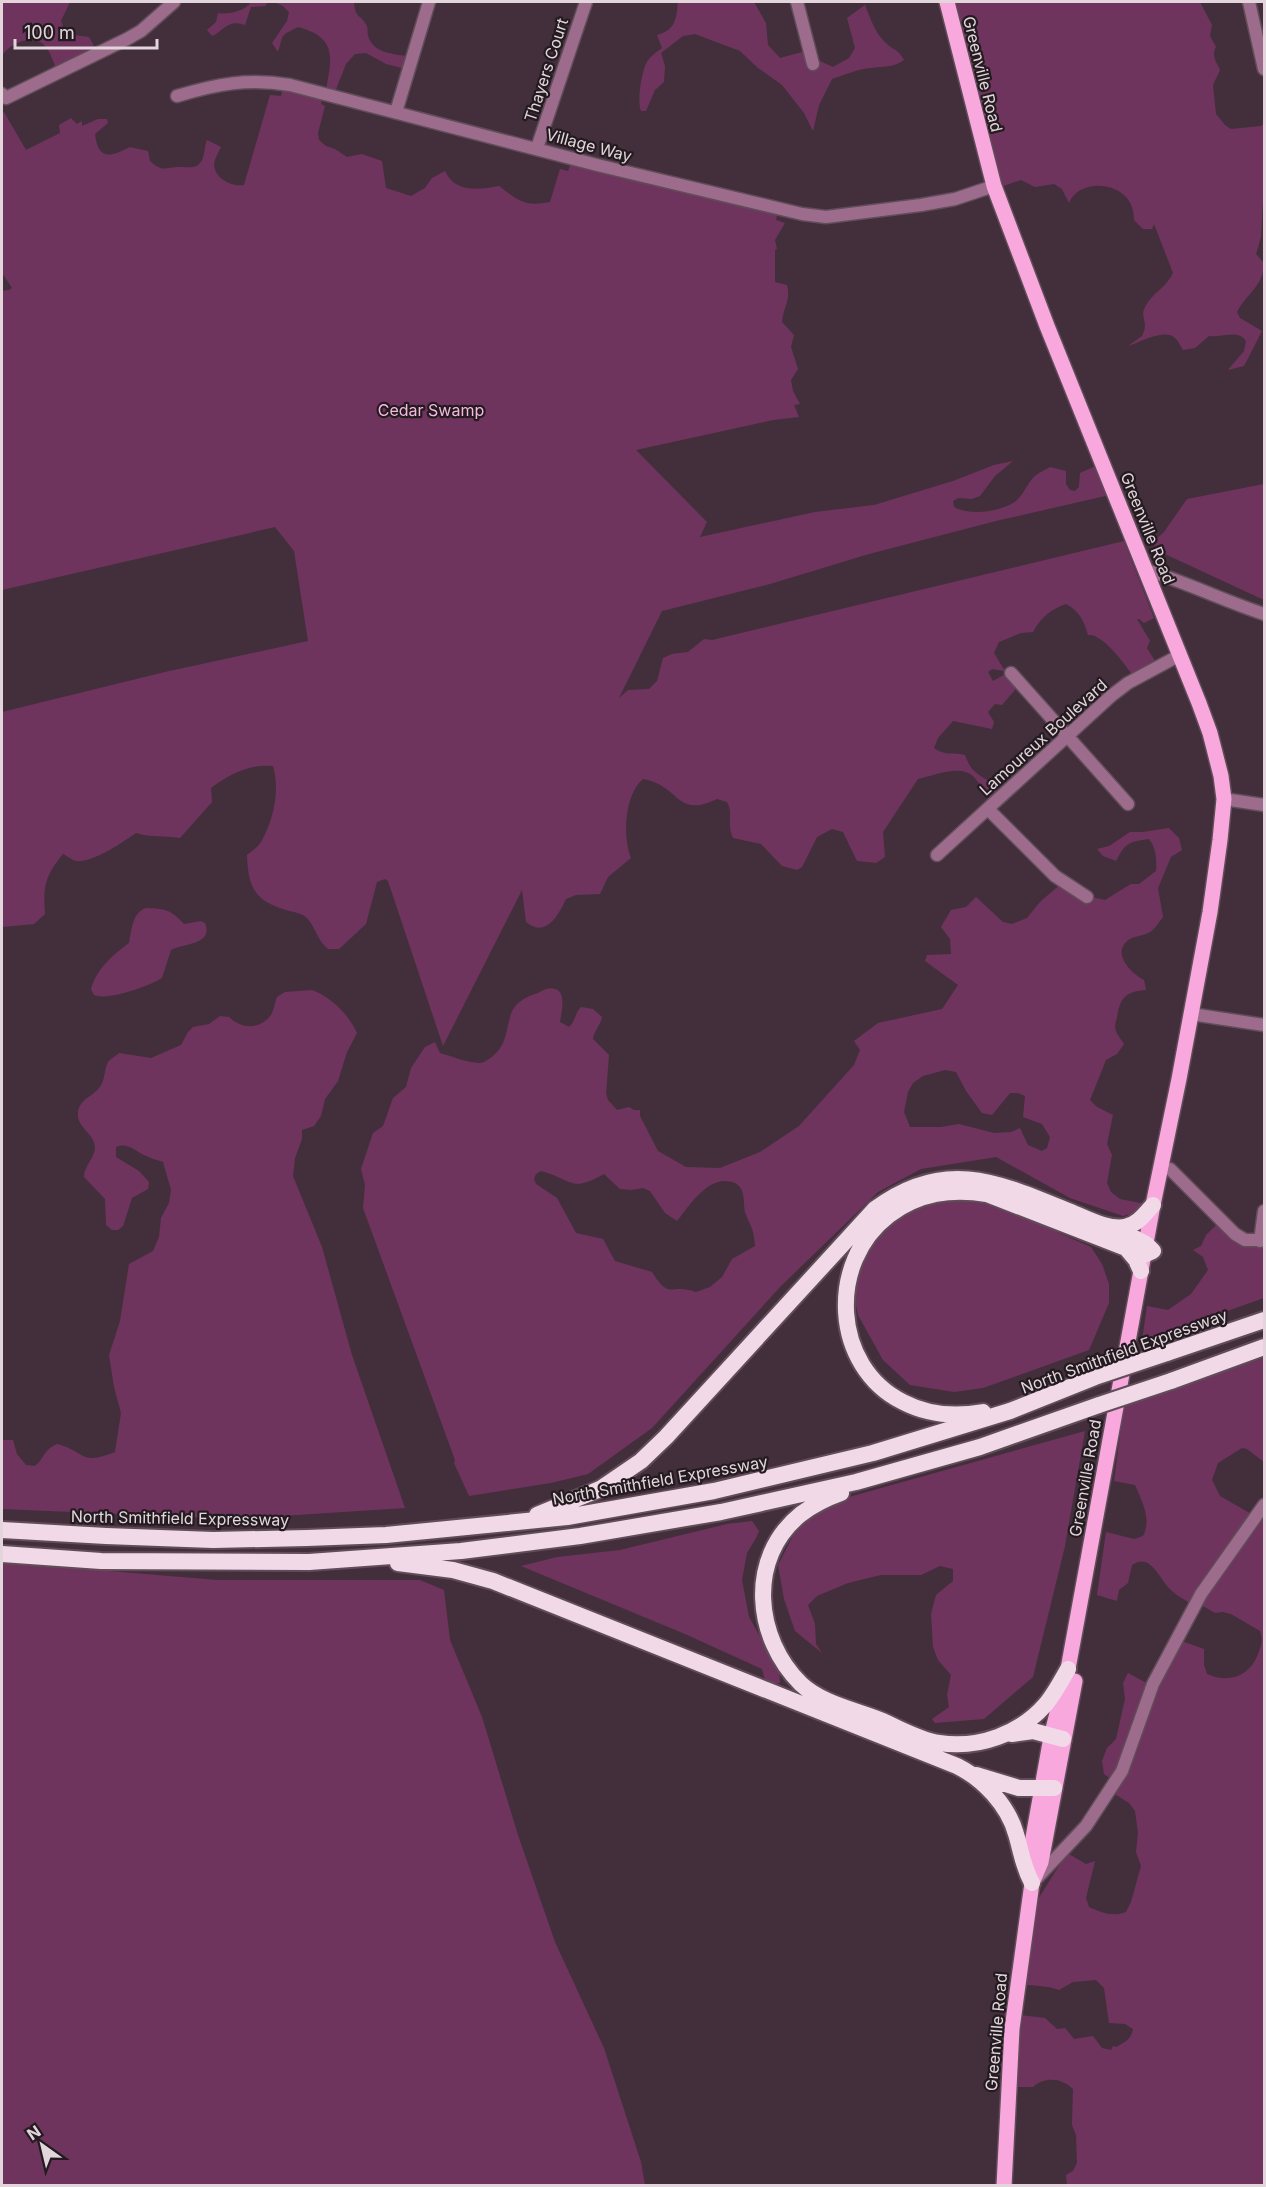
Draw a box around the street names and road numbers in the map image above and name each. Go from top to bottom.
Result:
street label: Greenville Road [959,14,1007,134]
street label: Thayers Court [520,16,572,124]
street label: Village Way [544,124,634,166]
street label: Greenville Road [1117,469,1179,587]
street label: Lamoureux Boulevard [975,674,1111,800]
street label: North Smithfield Expressway [1018,1304,1230,1398]
street label: Greenville Road [1065,1418,1105,1538]
street label: North Smithfield Expressway [551,1451,769,1509]
street label: North Smithfield Expressway [71,1506,289,1530]
street label: Greenville Road [981,1972,1011,2092]

